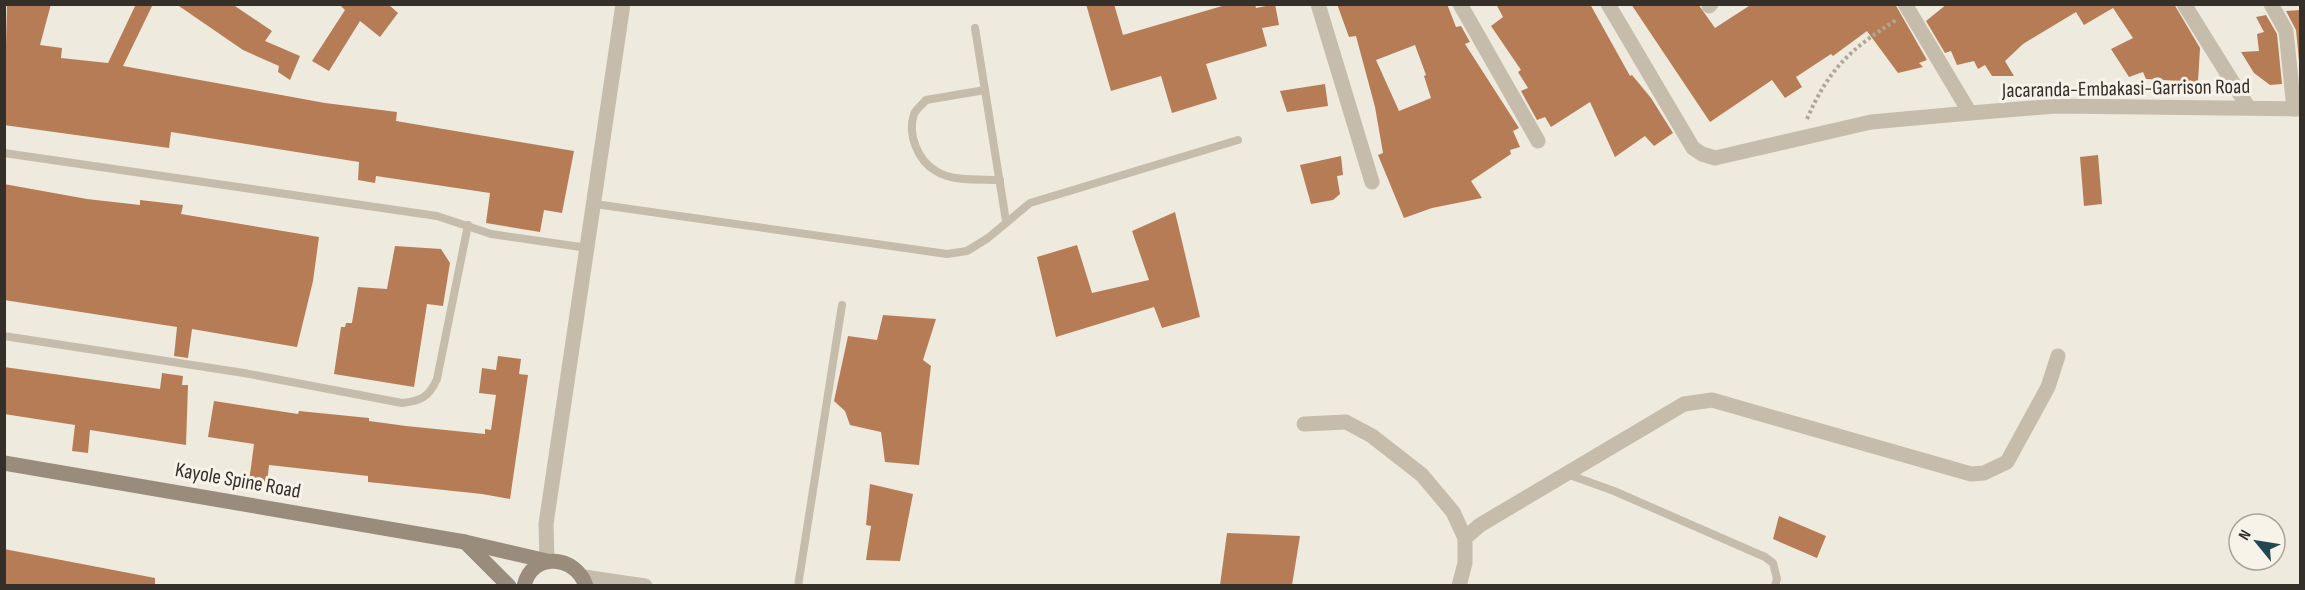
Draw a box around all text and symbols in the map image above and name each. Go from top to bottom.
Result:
street label: Jacaranda-Embakasi-Garrison Road [2001,74,2250,103]
street label: Kayole Spine Road [173,457,303,504]
north arrow [2227,512,2287,572]
text: N [2235,527,2256,544]

